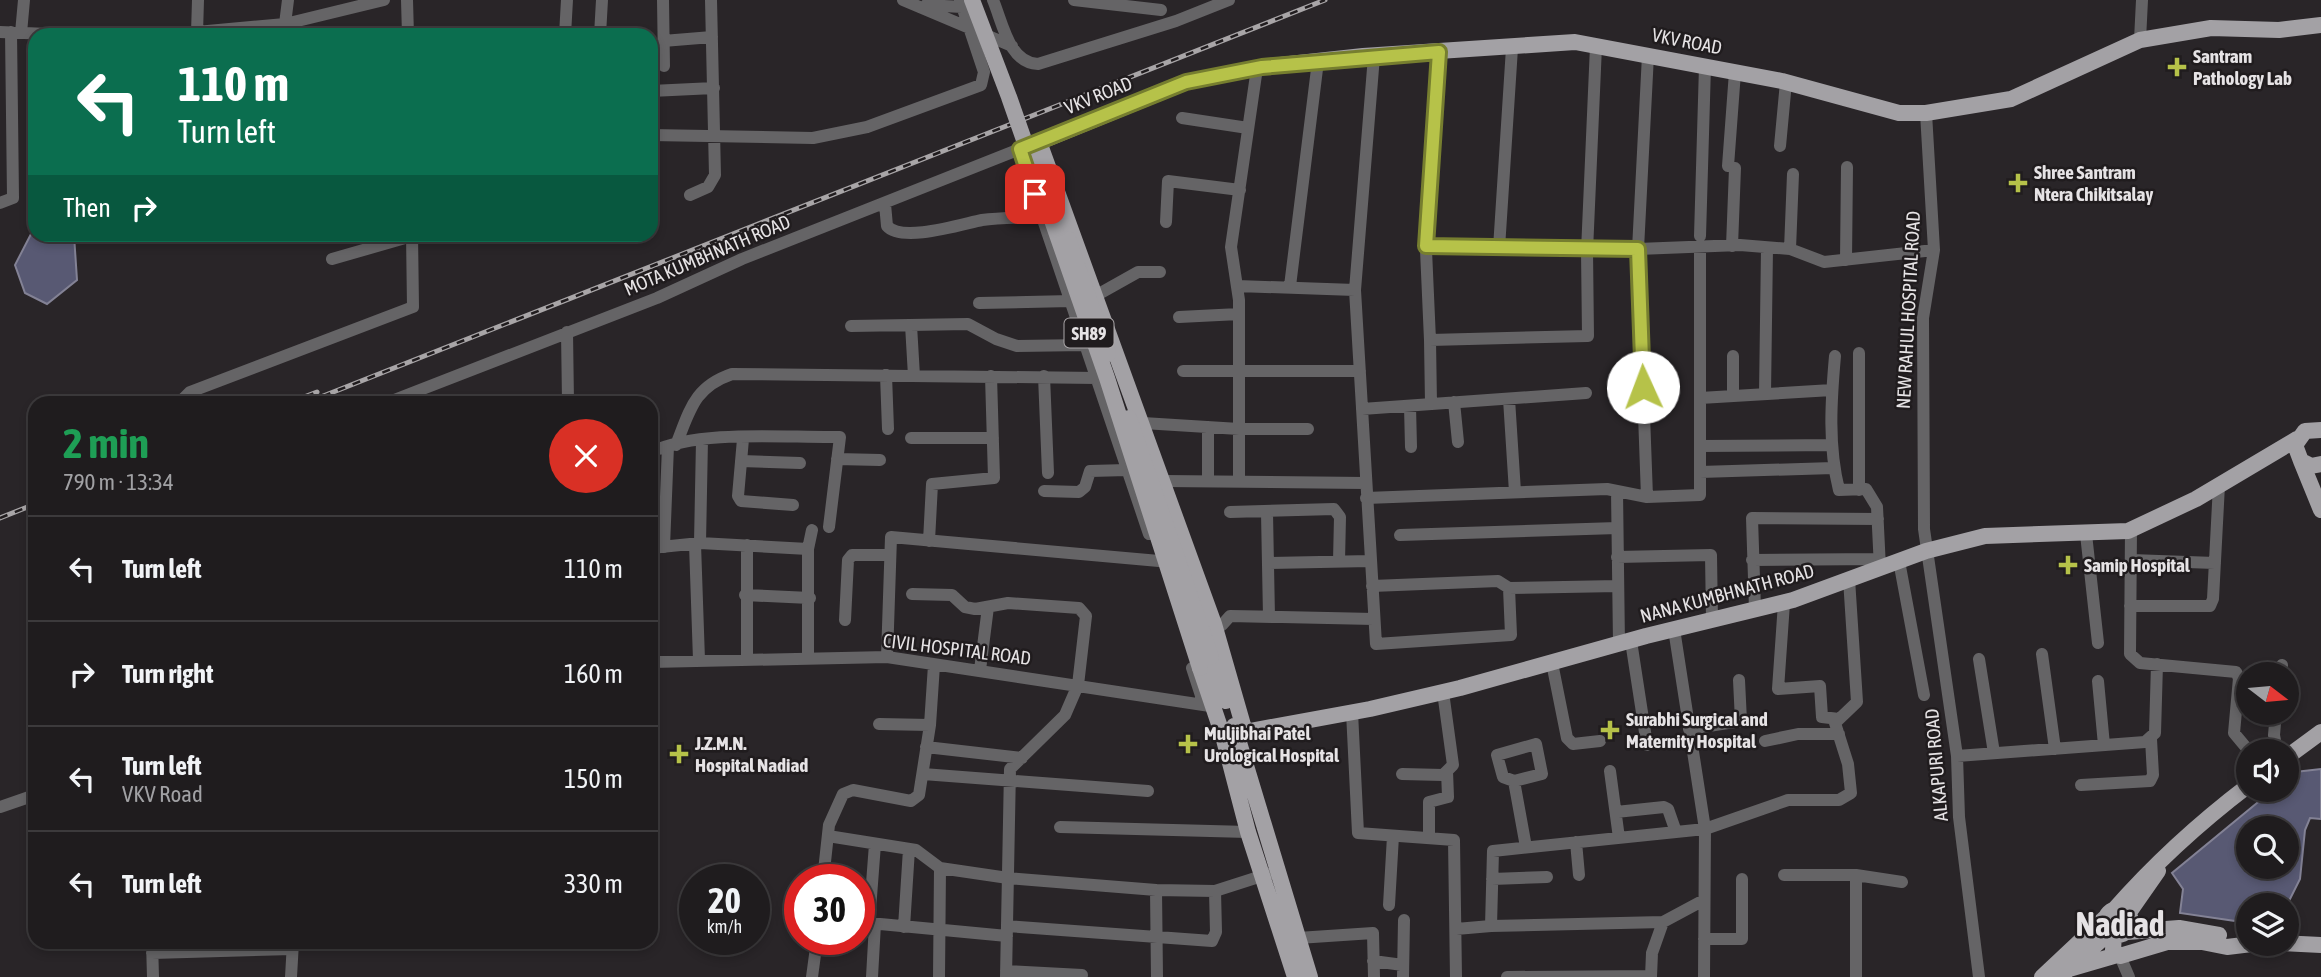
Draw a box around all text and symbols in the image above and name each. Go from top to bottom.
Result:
street label: VKV ROAD [1650,23,1724,59]
place label: Santram Pathology Lab [2193,45,2292,89]
text: 110 m [178,55,289,111]
icon: left [63,56,154,147]
marker: Santram Pathology Lab [2167,57,2187,77]
street label: VKV ROAD [1061,72,1135,118]
text: Turn left [178,113,276,150]
place label: Shree Santram Ntera Chikitsalay [2034,161,2153,205]
pin [1005,164,1065,224]
marker: Shree Santram Ntera Chikitsalay [2008,173,2028,193]
icon: arrive [1016,175,1054,213]
icon: right [125,189,163,227]
text: Then [63,193,111,223]
street label: MOTA KUMBHNATH ROAD [621,210,793,300]
street label: NEW RAHUL HOSPITAL ROAD [1892,210,1924,410]
road number: SH89 [1064,318,1114,348]
position arrow [1606,350,1680,424]
text: 2 min [63,419,149,467]
button: close [549,419,623,493]
text: 790 m · 13:34 [63,469,174,495]
icon: left [63,550,101,588]
text: Turn left [122,554,202,584]
text: 110 m [564,554,623,584]
place label: Samip Hospital [2084,554,2191,576]
marker: Samip Hospital [2058,555,2078,575]
street label: NANA KUMBHNATH ROAD [1638,559,1816,627]
street label: CIVIL HOSPITAL ROAD [882,629,1032,669]
icon: right [63,655,101,693]
text: Turn right [122,659,213,689]
text: 160 m [564,659,623,689]
north arrow [2236,662,2300,724]
map controls [2236,662,2299,956]
place label: Surabhi Surgical and Maternity Hospital [1626,708,1768,752]
street label: ALKAPURI ROAD [1920,708,1952,822]
marker: Surabhi Surgical and Maternity Hospital [1600,720,1620,740]
place label: Muljibhai Patel Urological Hospital [1204,722,1340,766]
place label: J.Z.M.N. Hospital Nadiad [694,732,808,776]
marker: Muljibhai Patel Urological Hospital [1178,734,1198,754]
button: sound [2236,739,2299,802]
marker: J.Z.M.N. Hospital Nadiad [669,744,689,764]
text: Turn left [122,751,202,781]
icon: left [63,760,101,798]
text: 150 m [564,764,623,794]
text: VKV Road [122,781,203,807]
button: search [2236,816,2299,879]
speed limit sign: 30 [784,864,875,955]
icon: left [63,865,101,903]
text: Turn left [122,869,202,899]
text: 330 m [564,869,623,899]
text: 20 [708,880,741,920]
button: layers [2236,893,2299,956]
district label: Nadiad [2075,905,2165,943]
text: km/h [707,916,742,937]

